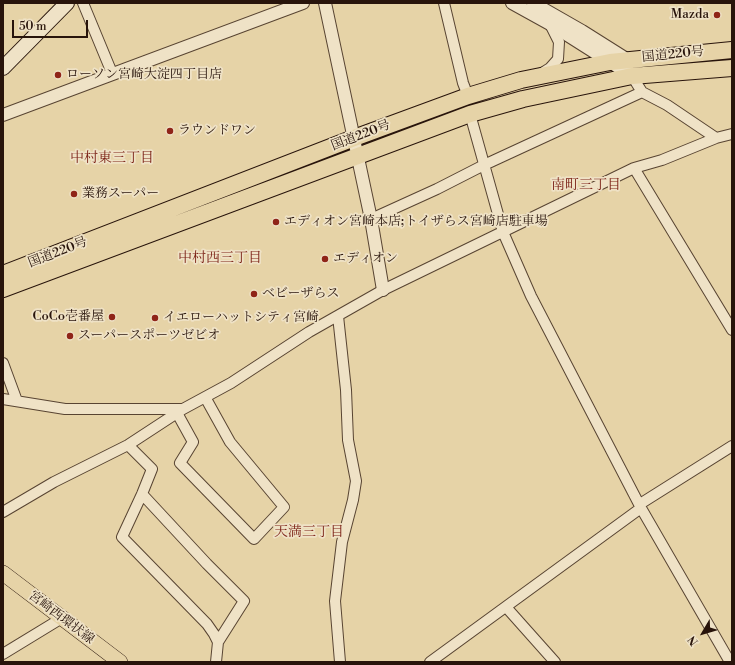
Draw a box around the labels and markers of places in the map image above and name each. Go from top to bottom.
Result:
place label: Mazda [671,7,709,23]
marker: Mazda [712,10,722,20]
place label: ローソン宮崎大淀四丁目店 [66,67,222,83]
marker: ローソン宮崎大淀四丁目店 [53,70,63,80]
place label: ラウンドワン [178,123,256,139]
marker: ラウンドワン [165,126,175,136]
place label: 業務スーパー [82,186,159,202]
marker: 業務スーパー [69,189,79,199]
place label: エディオン宮崎本店;トイザらス宮崎店駐車場 [284,214,548,230]
marker: エディオン宮崎本店;トイザらス宮崎店駐車場 [271,217,281,227]
place label: エディオン [333,251,398,267]
marker: エディオン [320,254,330,264]
place label: ベビーザらス [262,286,339,302]
marker: ベビーザらス [249,289,259,299]
place label: CoCo壱番屋 [33,309,104,325]
place label: イエローハットシティ宮崎 [163,310,319,326]
marker: CoCo壱番屋 [107,312,117,322]
marker: イエローハットシティ宮崎 [150,313,160,323]
place label: スーパースポーツゼビオ [78,328,220,344]
marker: スーパースポーツゼビオ [65,331,75,341]

